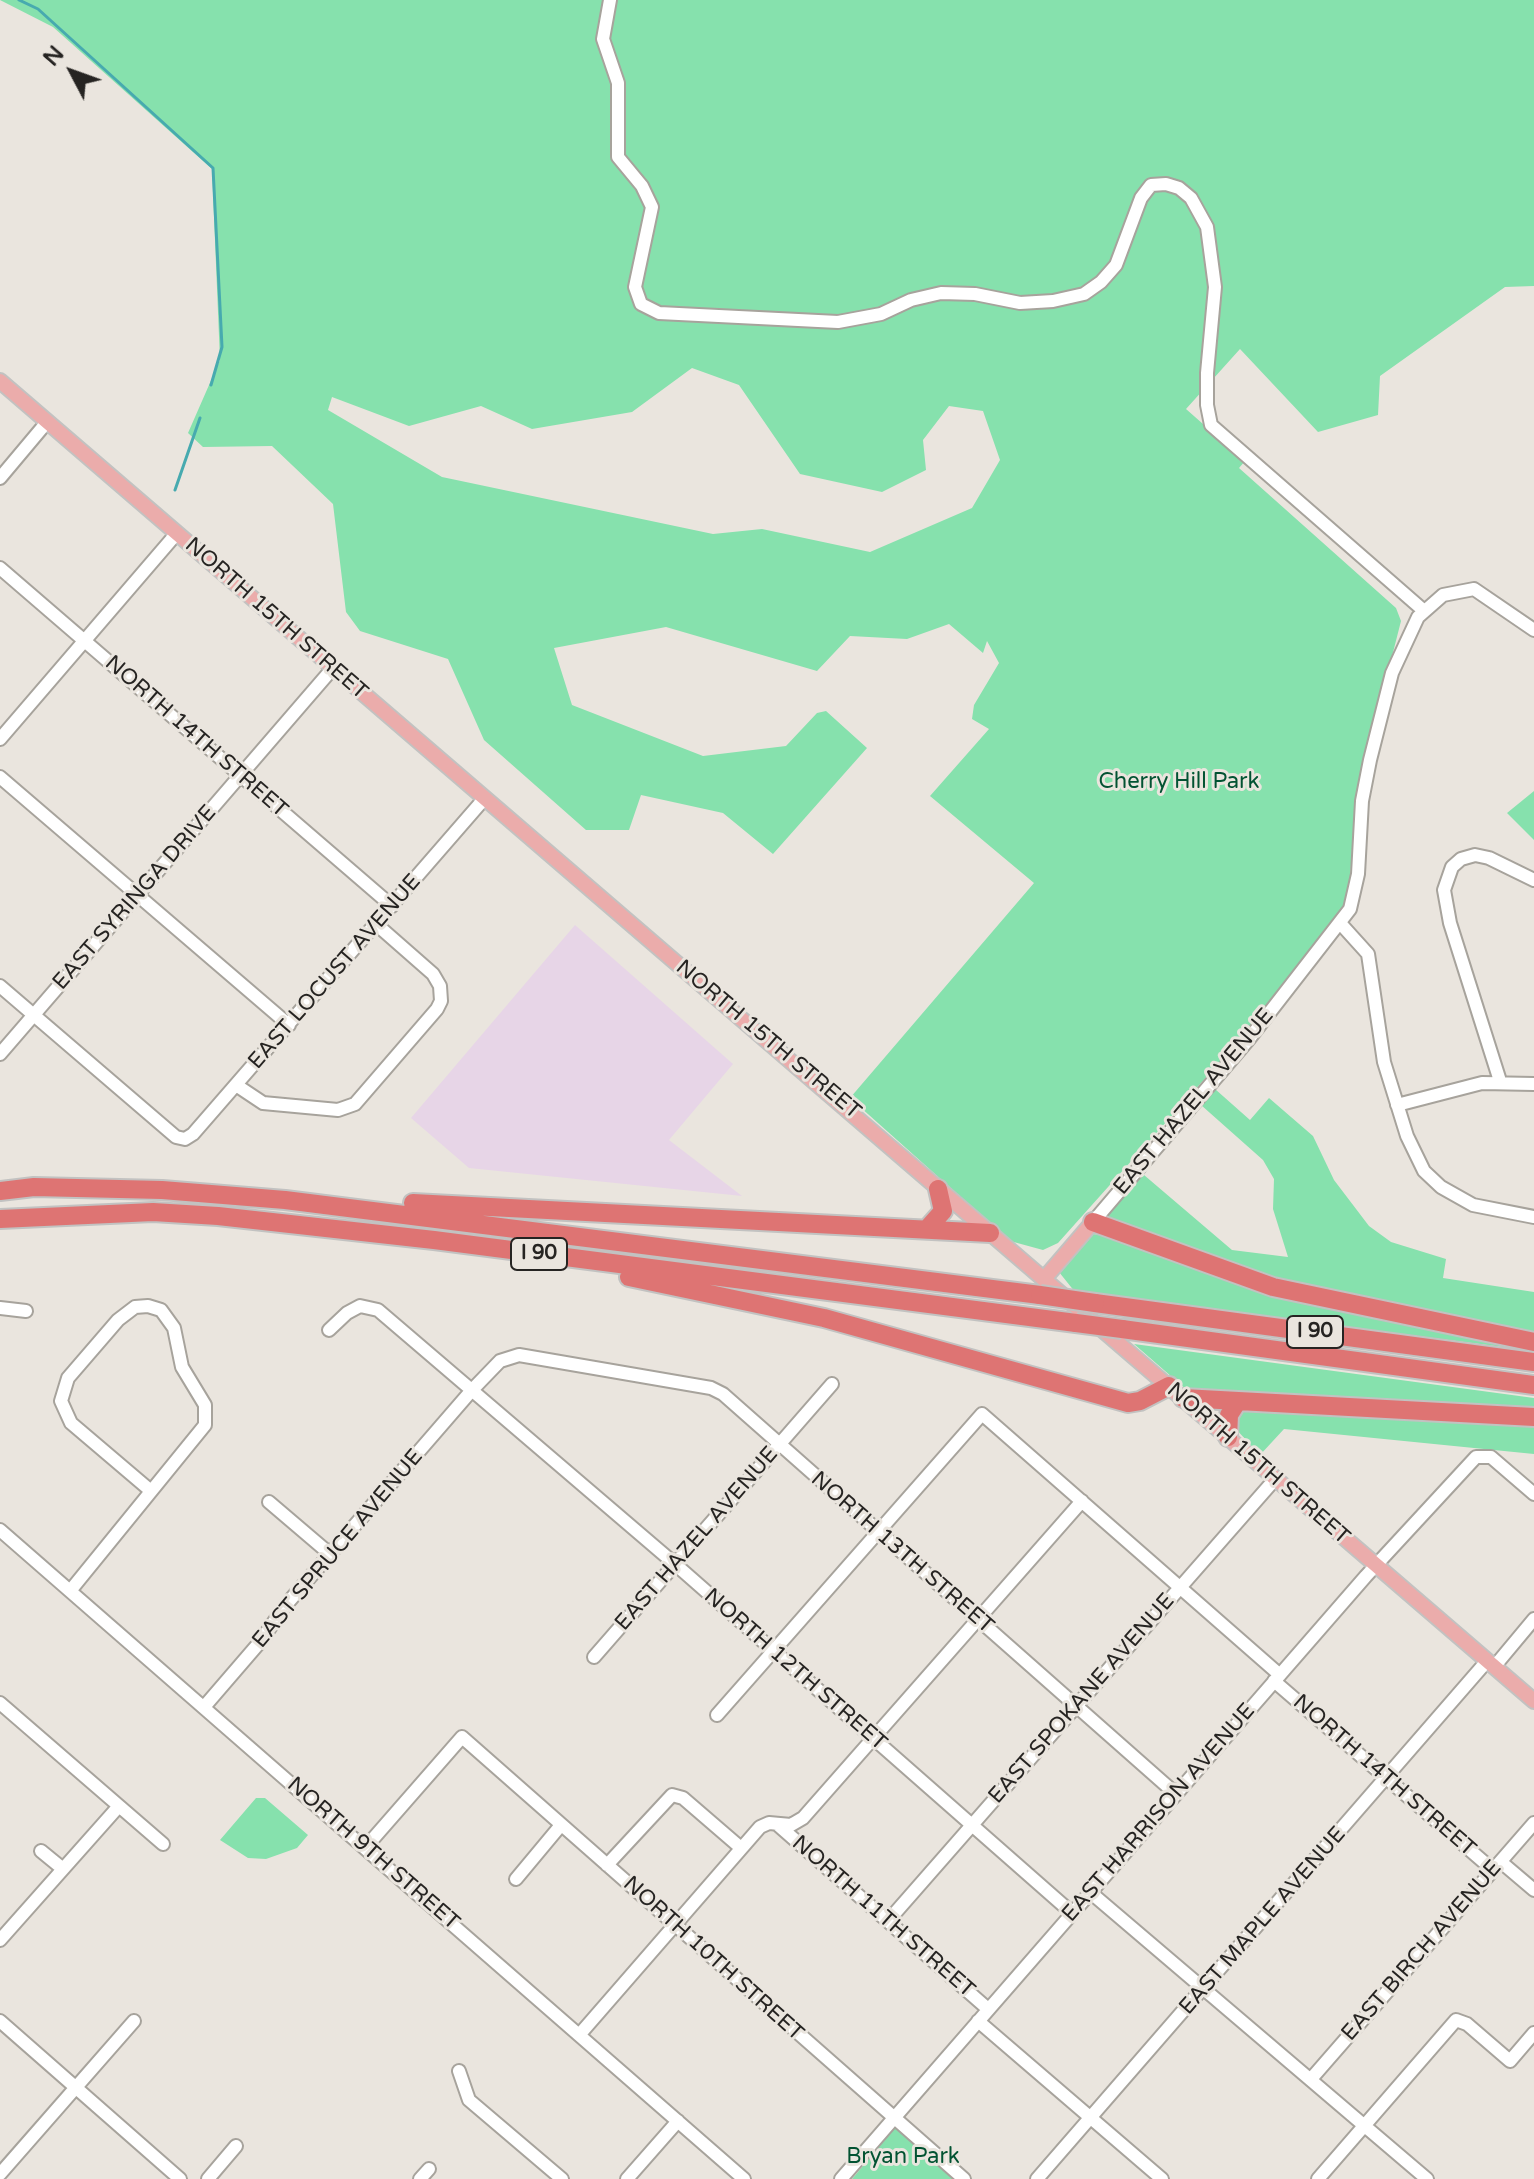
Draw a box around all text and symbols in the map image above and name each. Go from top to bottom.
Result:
north arrow [32,32,112,112]
text: N [38,41,69,71]
street label: NORTH 15TH STREET [179,532,373,706]
street label: NORTH 14TH STREET [99,650,293,824]
park label: Cherry Hill Park [1098,769,1260,795]
street label: EAST SYRINGA DRIVE [48,800,222,996]
street label: EAST LOCUST AVENUE [243,869,427,1075]
street label: NORTH 15TH STREET [670,955,866,1125]
street label: EAST HAZEL AVENUE [1108,1004,1280,1200]
road number: I 90 [511,1238,567,1270]
road number: I 90 [1287,1316,1343,1348]
street label: NORTH 15TH STREET [1161,1377,1355,1551]
street label: EAST HAZEL AVENUE [610,1442,784,1636]
street label: EAST SPRUCE AVENUE [247,1444,429,1654]
street label: NORTH 13TH STREET [805,1466,999,1640]
street label: NORTH 12TH STREET [698,1583,892,1757]
street label: EAST SPOKANE AVENUE [984,1589,1180,1809]
street label: NORTH 14TH STREET [1287,1689,1481,1863]
street label: EAST HARRISON AVENUE [1057,1698,1261,1928]
street label: NORTH 9TH STREET [281,1772,465,1936]
street label: EAST MAPLE AVENUE [1174,1822,1352,2020]
street label: NORTH 11TH STREET [786,1830,980,2004]
street label: EAST BIRCH AVENUE [1337,1855,1507,2047]
street label: NORTH 10TH STREET [617,1871,809,2047]
park label: Bryan Park [846,2144,960,2170]

